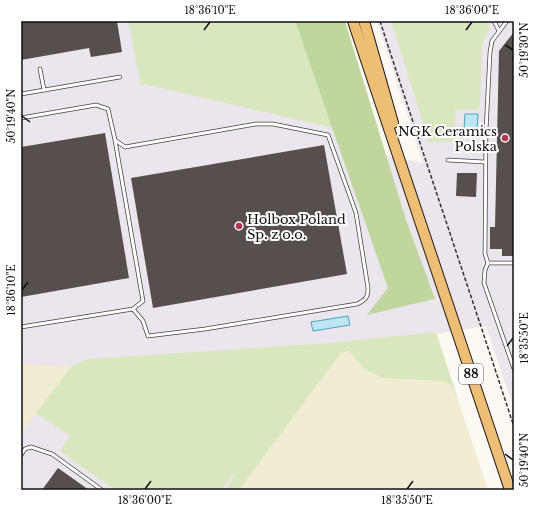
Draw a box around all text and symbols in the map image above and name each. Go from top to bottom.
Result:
text: 18°36'10"E [184,4,236,17]
text: 18°36'00"E [445,4,499,17]
text: 50°19'30"N [518,22,531,78]
text: 50°19'40"N [5,89,18,143]
place label: NGK Ceramics Polska [398,123,498,155]
marker: NGK Ceramics Polska [500,133,510,143]
place label: Holbox Poland Sp. z o.o. [247,211,346,243]
marker: Holbox Poland Sp. z o.o. [234,221,244,231]
text: 18°36'10"E [5,264,18,316]
text: 18°35'50"E [518,312,531,364]
road number: 88 [459,364,483,384]
text: 50°19'40"N [518,433,531,487]
text: 18°36'00"E [118,494,172,507]
text: 18°35'50"E [381,494,433,507]

